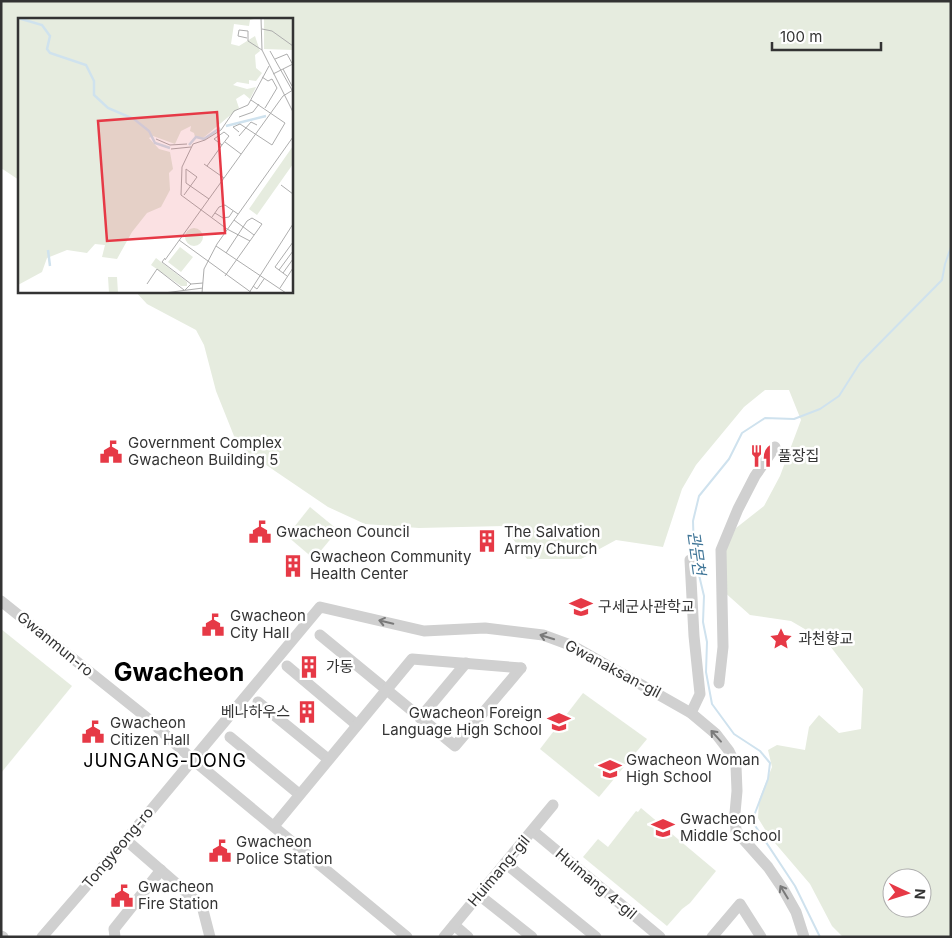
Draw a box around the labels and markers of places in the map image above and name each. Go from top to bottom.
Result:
place label: Government Complex Gwacheon Building 5 [128,433,282,469]
public building icon: Government Complex Gwacheon Building 5 [98,439,124,465]
restaurant icon: 풀장집 [748,443,774,469]
place label: 풀장집 [778,446,819,465]
public building icon: Gwacheon Council [247,519,273,545]
place label: Gwacheon Council [276,522,410,541]
place label: The Salvation Army Church [504,522,600,558]
building icon: The Salvation Army Church [474,528,500,554]
place label: Gwacheon Community Health Center [310,547,472,583]
building icon: Gwacheon Community Health Center [280,553,306,579]
school or university icon: 구세군사관학교 [568,594,594,620]
place label: 구세군사관학교 [598,597,695,616]
place label: Gwacheon City Hall [230,606,306,642]
public building icon: Gwacheon City Hall [200,612,226,638]
place icon: 과천향교 [768,626,794,652]
place label: 과천향교 [798,629,853,648]
building icon: 가동 [296,654,322,680]
place label: 가동 [326,657,354,676]
building icon: 베나하우스 [294,699,320,725]
place label: 베나하우스 [221,702,290,721]
place label: Gwacheon Foreign Language High School [382,703,542,739]
school or university icon: Gwacheon Foreign Language High School [546,709,572,735]
place label: Gwacheon Citizen Hall [110,713,190,749]
public building icon: Gwacheon Citizen Hall [80,719,106,745]
place label: Gwacheon Woman High School [626,750,760,786]
school or university icon: Gwacheon Woman High School [597,756,623,782]
place label: Gwacheon Middle School [680,809,781,845]
school or university icon: Gwacheon Middle School [650,815,676,841]
place label: Gwacheon Police Station [236,832,333,868]
public building icon: Gwacheon Police Station [207,838,233,864]
place label: Gwacheon Fire Station [138,877,218,913]
public building icon: Gwacheon Fire Station [109,883,135,909]

